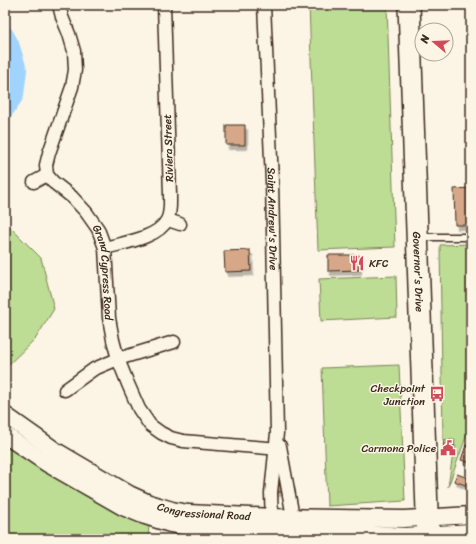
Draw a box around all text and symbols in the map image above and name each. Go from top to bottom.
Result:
north arrow [414,22,454,62]
text: N [414,32,435,47]
street label: Riviera Street [158,114,179,182]
street label: Saint Andrew's Drive [261,167,283,271]
street label: Grand Cypress Road [87,220,118,322]
street label: Governor's Drive [407,231,429,313]
restaurant icon: KFC [348,254,366,272]
place label: KFC [369,254,389,273]
place label: Checkpoint Junction [371,379,426,411]
bus stop icon: Checkpoint Junction [428,385,446,403]
place label: Carmona Police [361,439,437,458]
public building icon: Carmona Police [439,439,457,457]
street label: Congressional Road [155,497,252,526]

